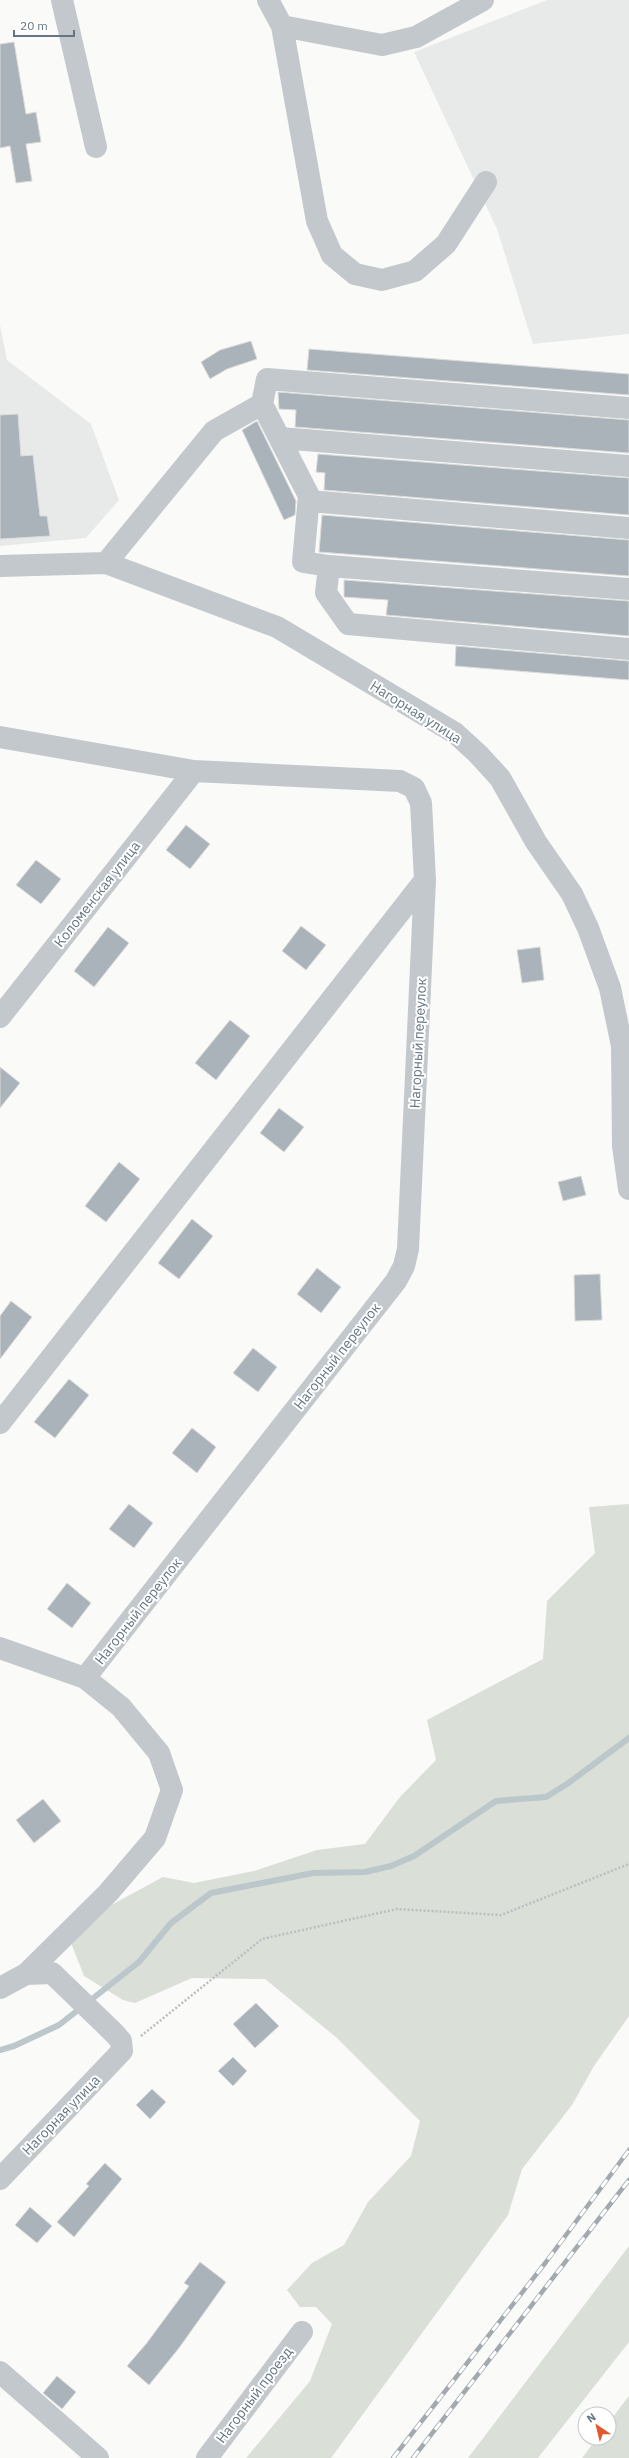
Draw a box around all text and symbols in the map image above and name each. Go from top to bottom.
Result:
scale bar [14,12,74,38]
text: 20 m [20,18,48,33]
street label: Нагорная улица [367,677,465,748]
street label: Коломенская улица [50,837,144,951]
street label: Нагорный переулок [406,977,430,1109]
street label: Нагорный переулок [290,1299,385,1413]
street label: Нагорный переулок [91,1554,186,1668]
street label: Нагорная улица [18,2071,104,2159]
street label: Нагорный проезд [212,2343,296,2447]
north arrow [577,2406,617,2446]
text: N [584,2410,599,2426]

